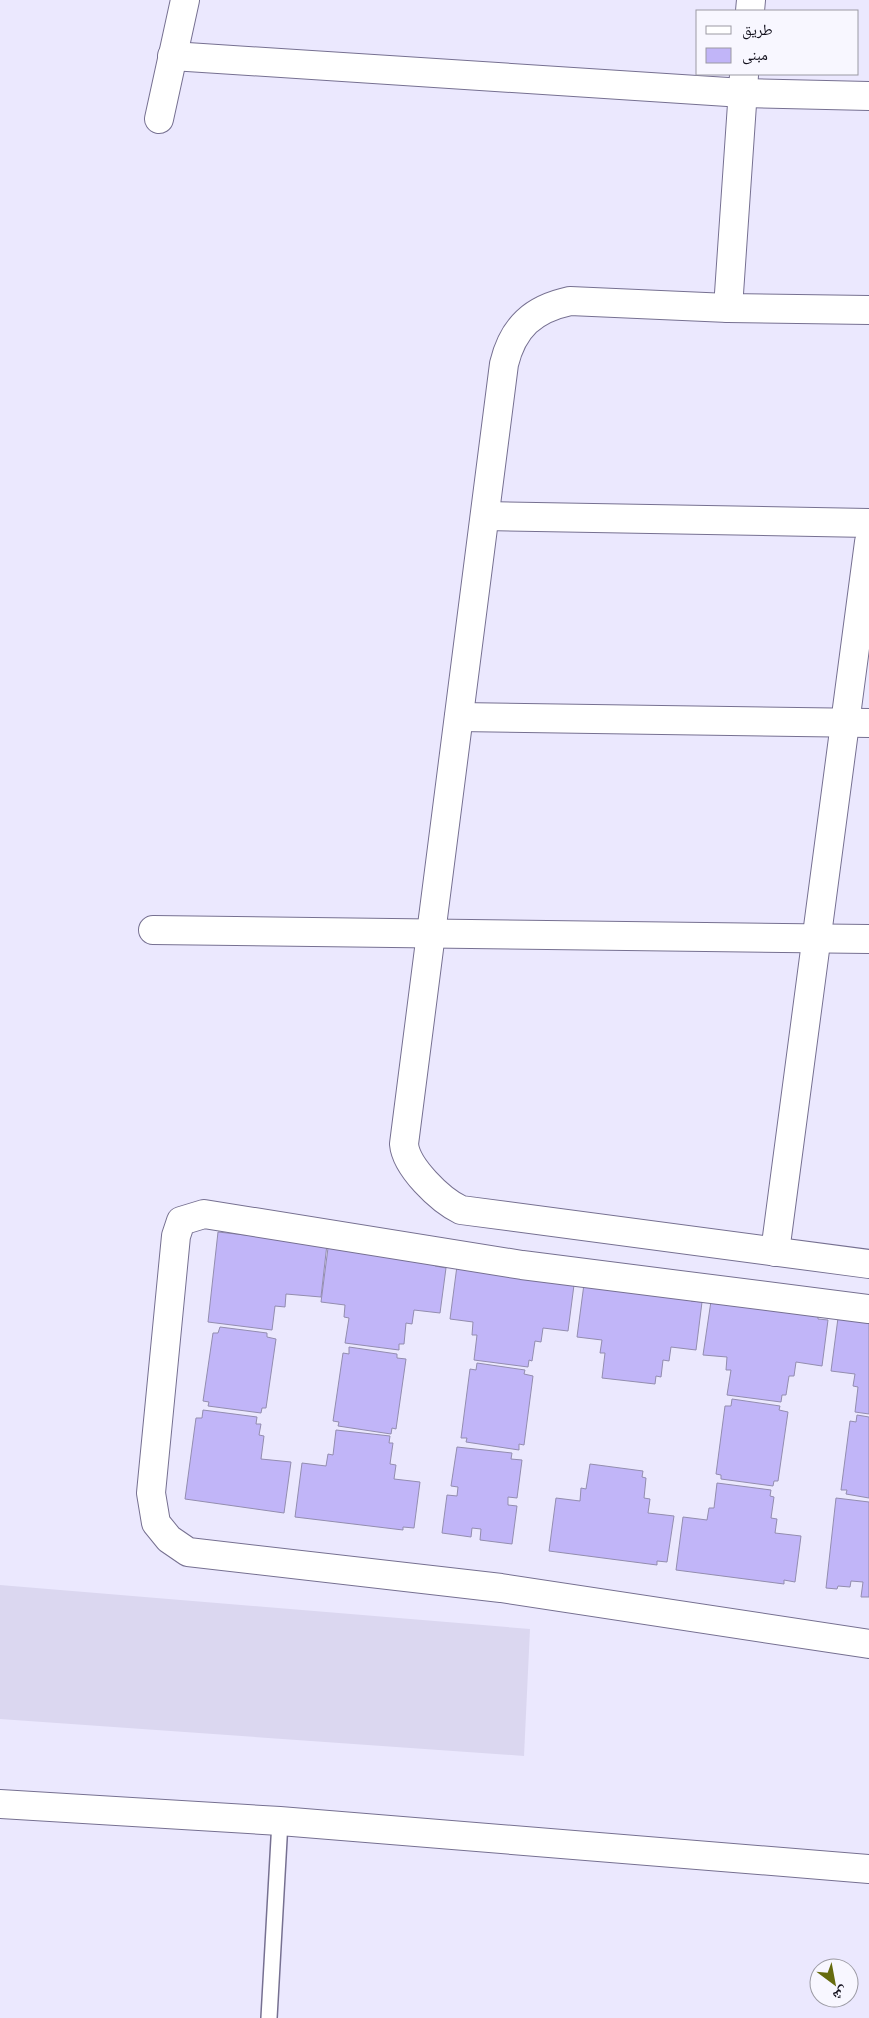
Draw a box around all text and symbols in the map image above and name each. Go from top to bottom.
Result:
legend [696,10,859,75]
text: طريق [742,20,773,40]
text: مبنى [742,45,768,65]
north arrow [809,1958,859,2008]
text: ش [830,1982,852,2006]

